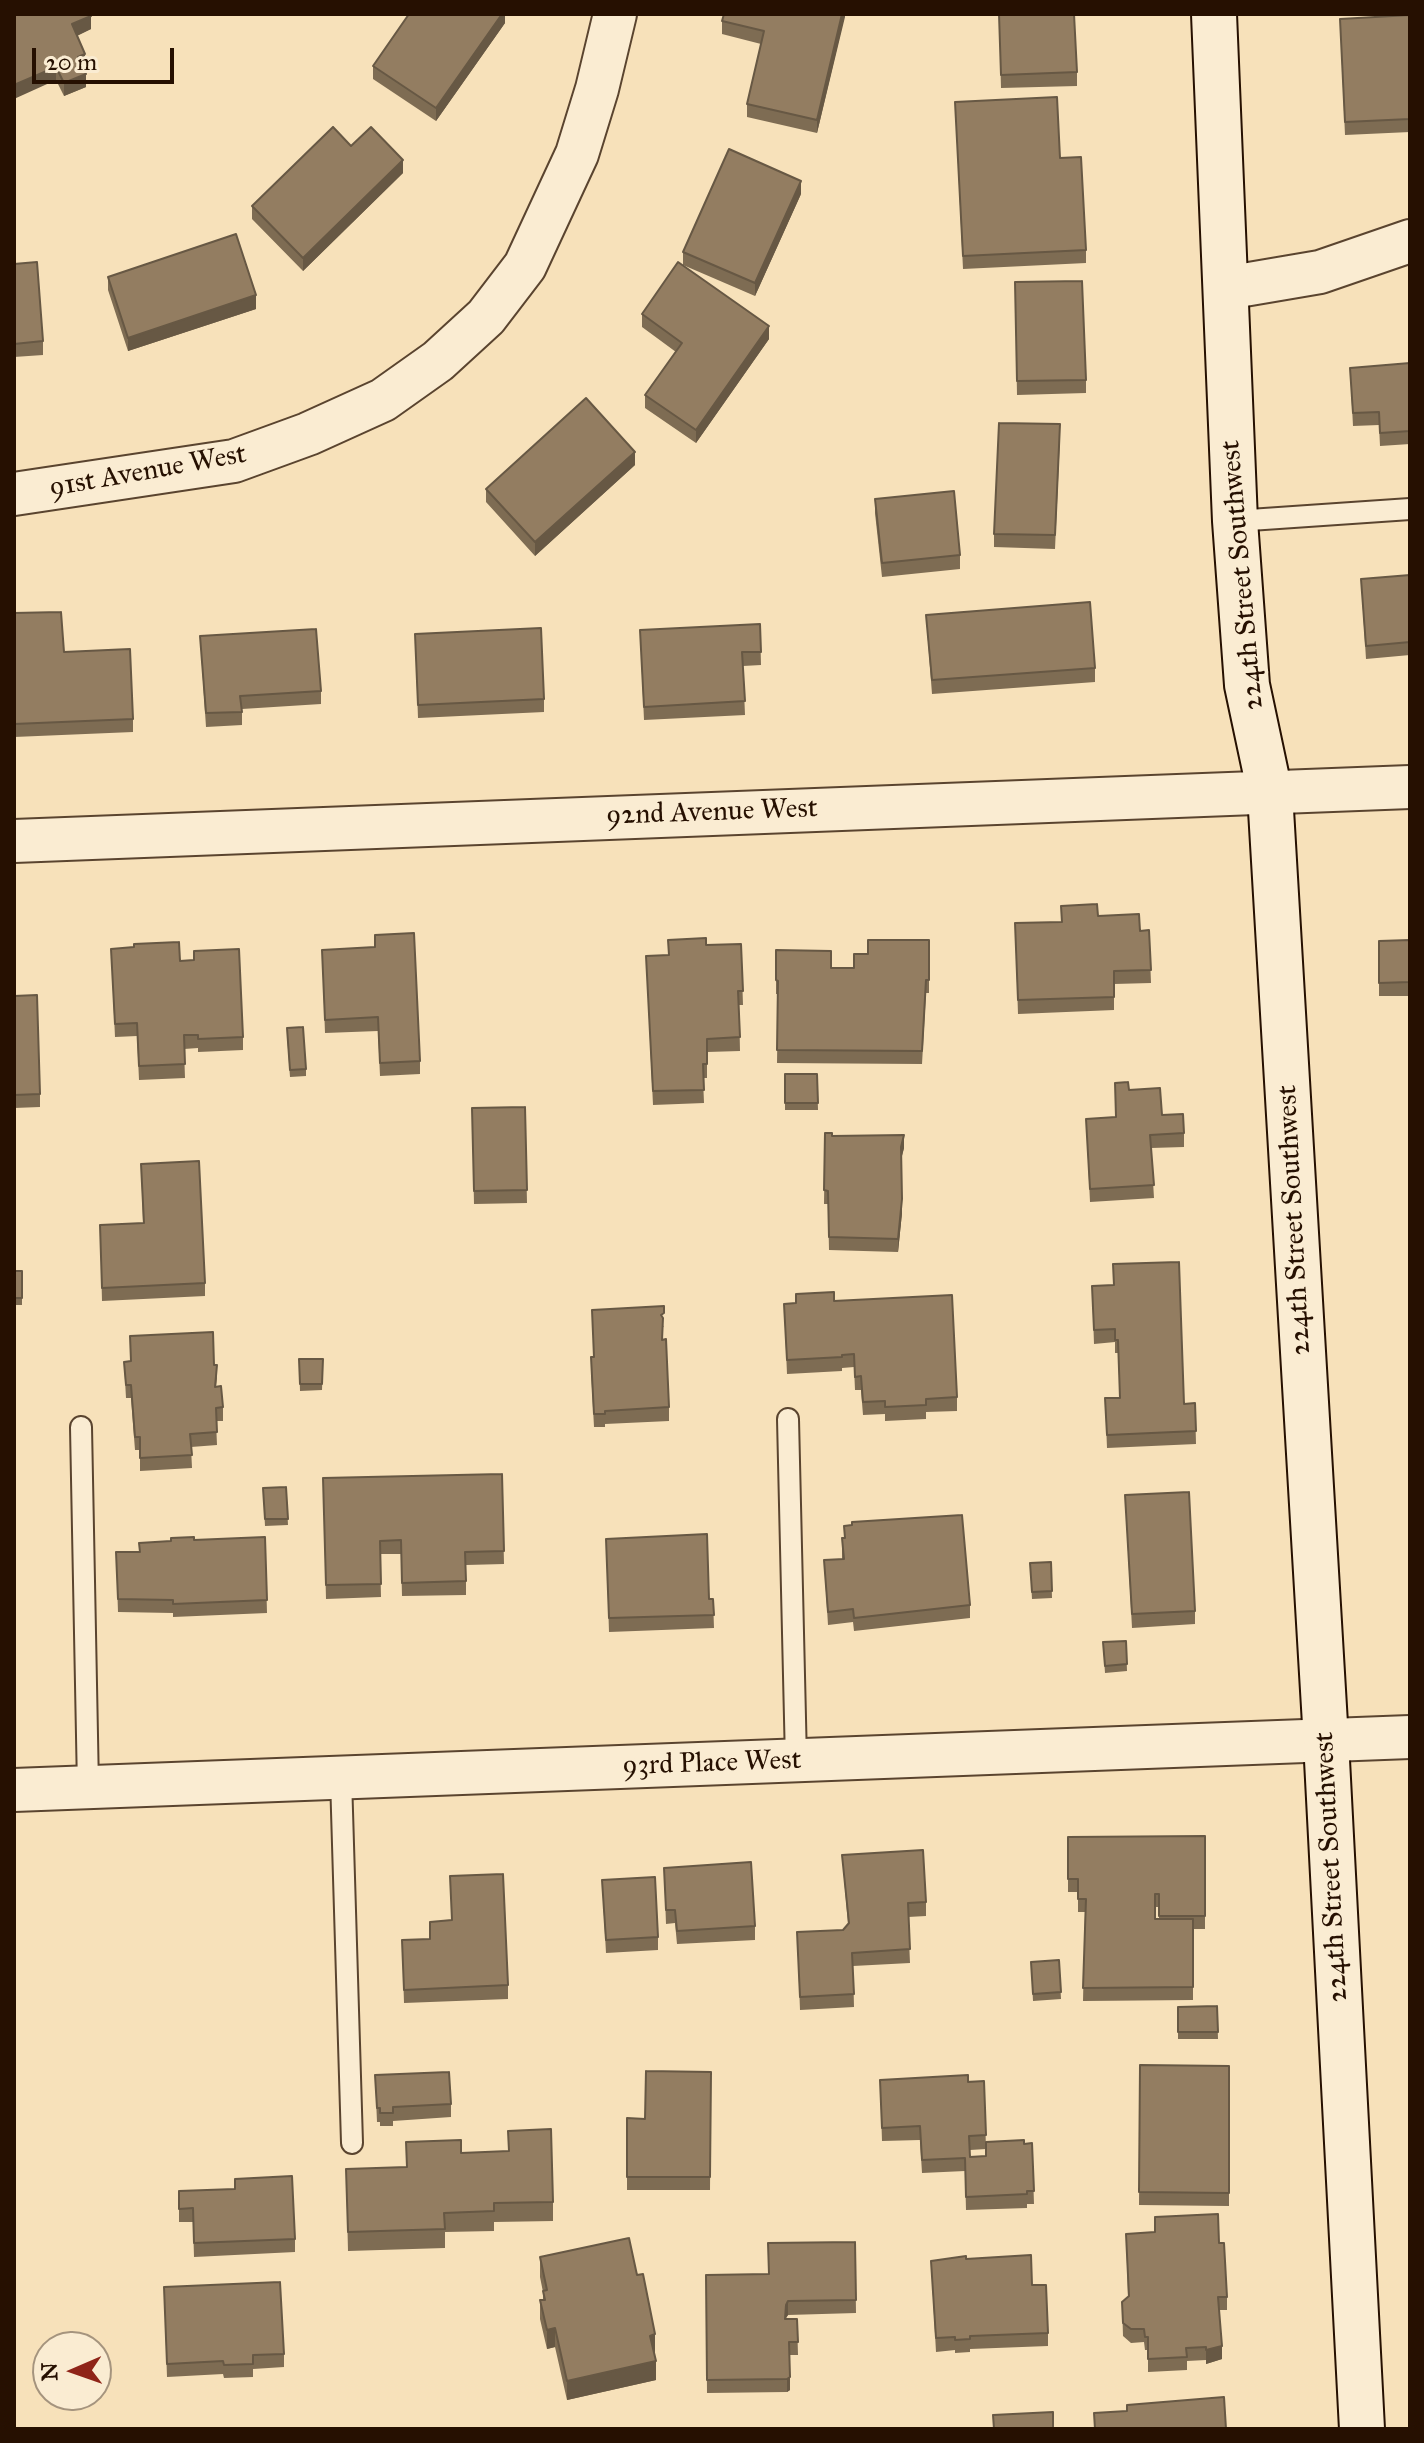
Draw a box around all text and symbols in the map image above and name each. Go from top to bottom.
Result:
scale bar [36,32,178,82]
text: 20 m [46,47,97,77]
street label: 91st Avenue West [47,438,249,506]
street label: 224th Street Southwest [1214,439,1272,711]
street label: 92nd Avenue West [606,793,818,833]
street label: 224th Street Southwest [1271,1084,1319,1356]
street label: 224th Street Southwest [1308,1731,1356,2003]
street label: 93rd Place West [622,1744,802,1784]
north arrow [32,2331,112,2411]
text: N [36,2362,63,2382]

